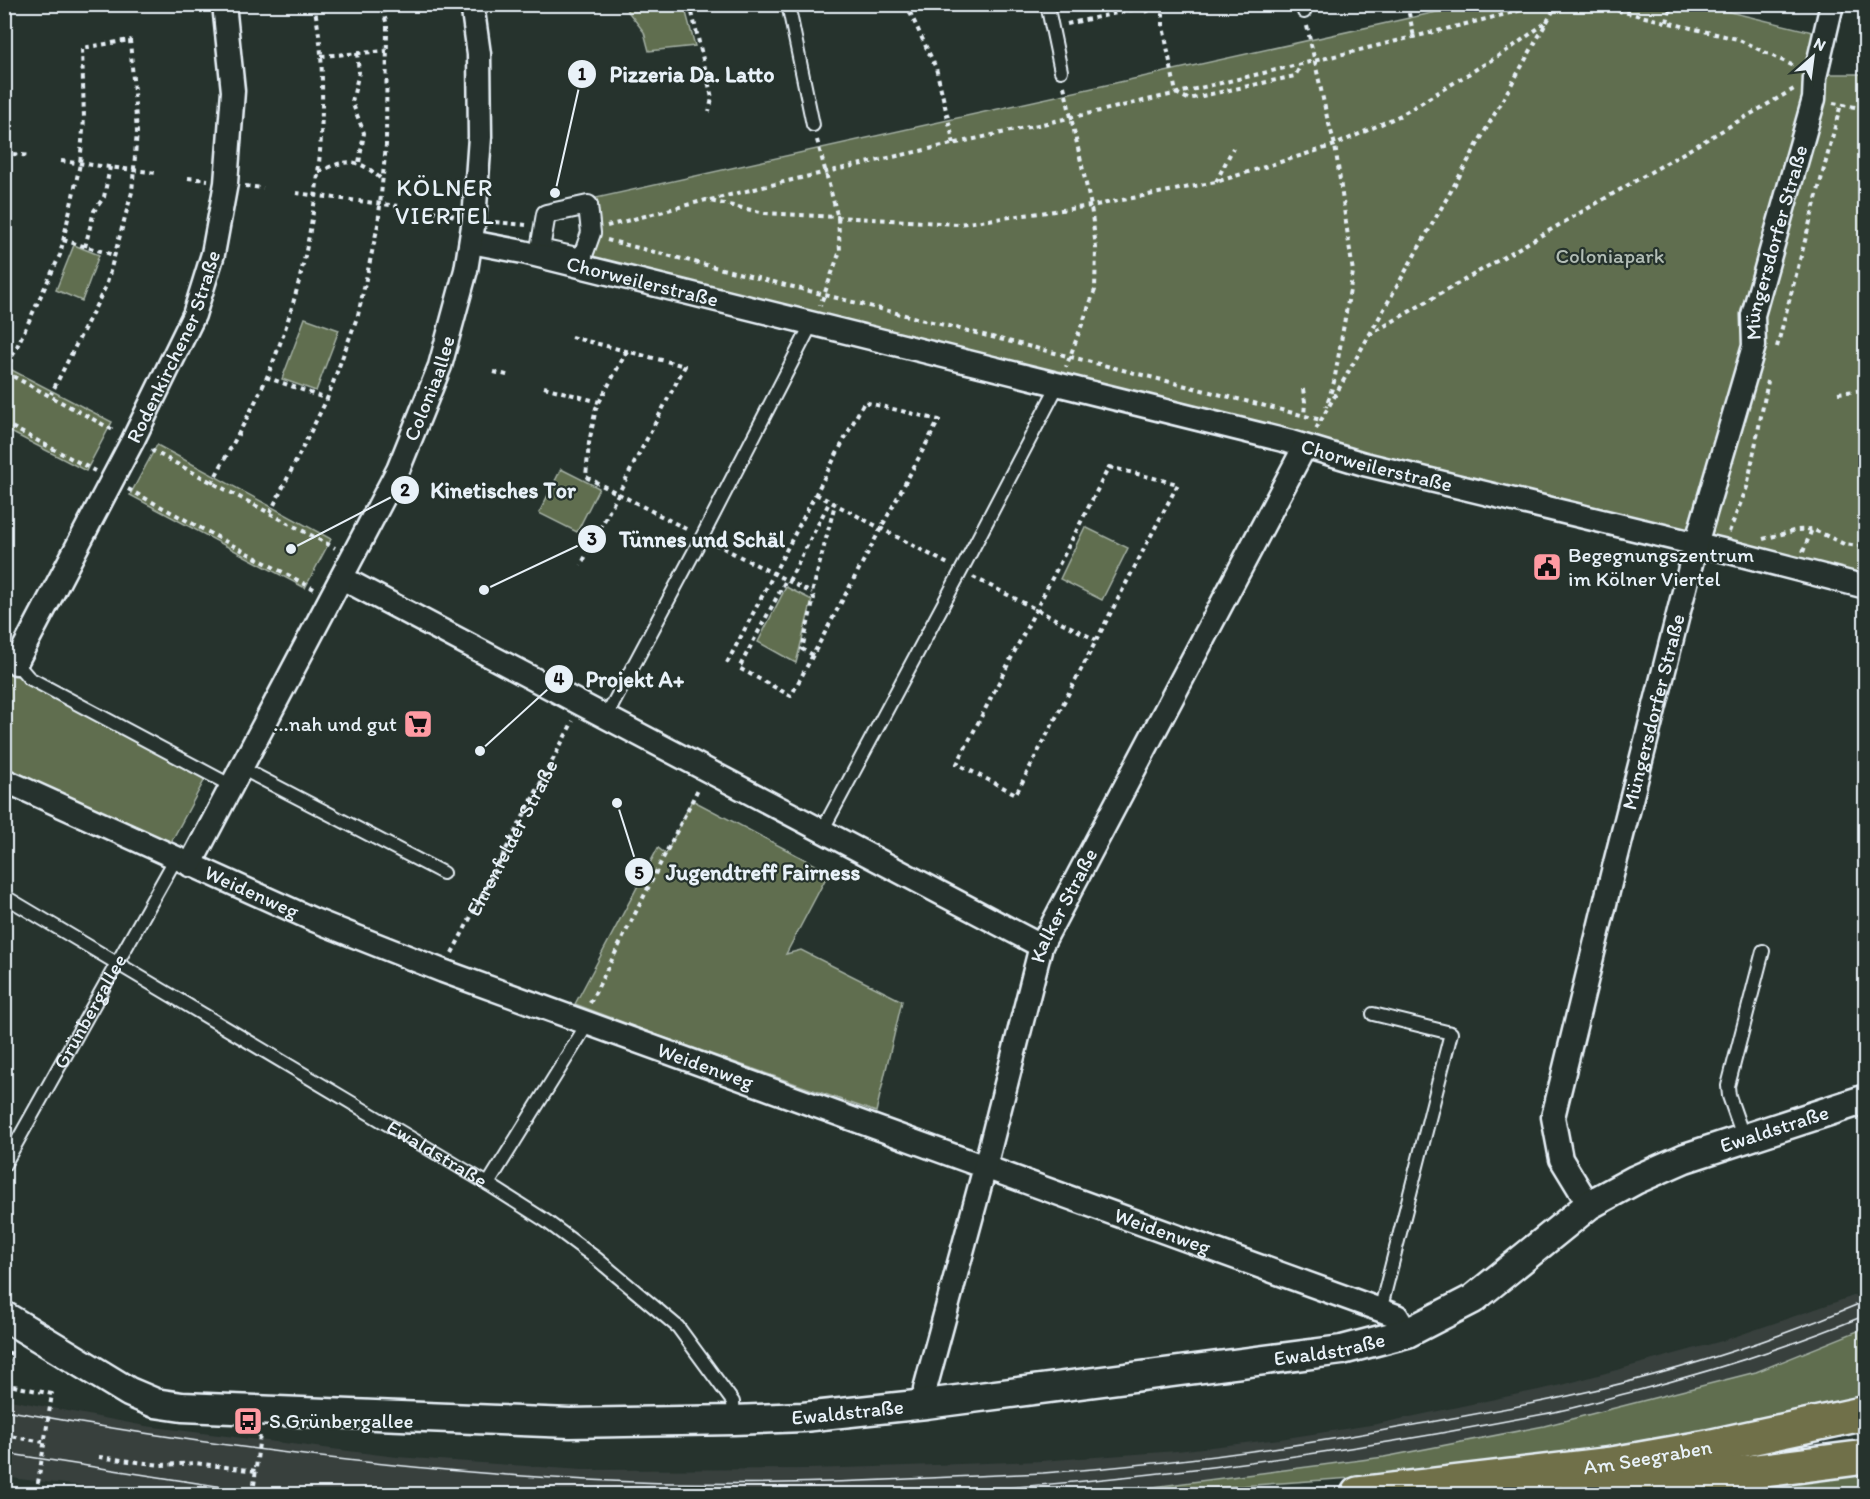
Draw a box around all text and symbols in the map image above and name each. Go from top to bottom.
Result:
north arrow [1783,27,1843,87]
text: N [1811,33,1829,55]
callout: Pizzeria Da. Latto [567,54,786,94]
text: Pizzeria Da. Latto [610,61,774,88]
text: 1 [578,63,587,85]
street label: Müngersdorfer Straße [1740,142,1812,341]
district label: KÖLNER VIERTEL [395,173,495,230]
park label: Coloniapark [1556,243,1665,268]
street label: Rodenkirchener Straße [121,247,225,447]
street label: Chorweilerstraße [564,250,721,312]
street label: Coloniaallee [398,333,460,445]
street label: Chorweilerstraße [1298,433,1455,497]
callout: Kinetisches Tor [390,470,587,510]
text: Kinetisches Tor [430,477,577,504]
text: 2 [400,479,410,501]
callout: Tünnes und Schäl [577,519,796,559]
text: Tünnes und Schäl [618,526,786,553]
text: 3 [587,528,597,550]
place label: Begegnungszentrum im Kölner Viertel [1568,542,1754,591]
public building icon: Begegnungszentrum im Kölner Viertel [1531,551,1563,583]
street label: Müngersdorfer Straße [1616,611,1690,812]
callout: Projekt A+ [544,659,697,699]
text: Projekt A+ [586,666,685,693]
text: 4 [554,668,565,690]
supermarket icon: ...nah und gut [402,708,434,740]
place label: ...nah und gut [273,711,397,736]
street label: Ehrenfelder Straße [461,755,563,920]
street label: Kalker Straße [1024,844,1102,965]
callout: Jugendtreff Fairness [624,852,872,892]
street label: Weidenweg [201,859,303,924]
text: Jugendtreff Fairness [665,859,861,886]
text: 5 [634,862,644,884]
street label: Grünbergallee [47,949,132,1073]
street label: Weidenweg [654,1037,757,1094]
street label: Ewaldstraße [1717,1099,1832,1158]
street label: Ewaldstraße [383,1114,492,1193]
street label: Weidenweg [1111,1202,1215,1260]
street label: Ewaldstraße [1272,1326,1388,1371]
street label: Ewaldstraße [791,1393,905,1429]
bus stop icon: S Grünbergallee [232,1405,264,1437]
place label: S Grünbergallee [269,1408,414,1433]
street label: Am Seegraben [1582,1434,1714,1479]

